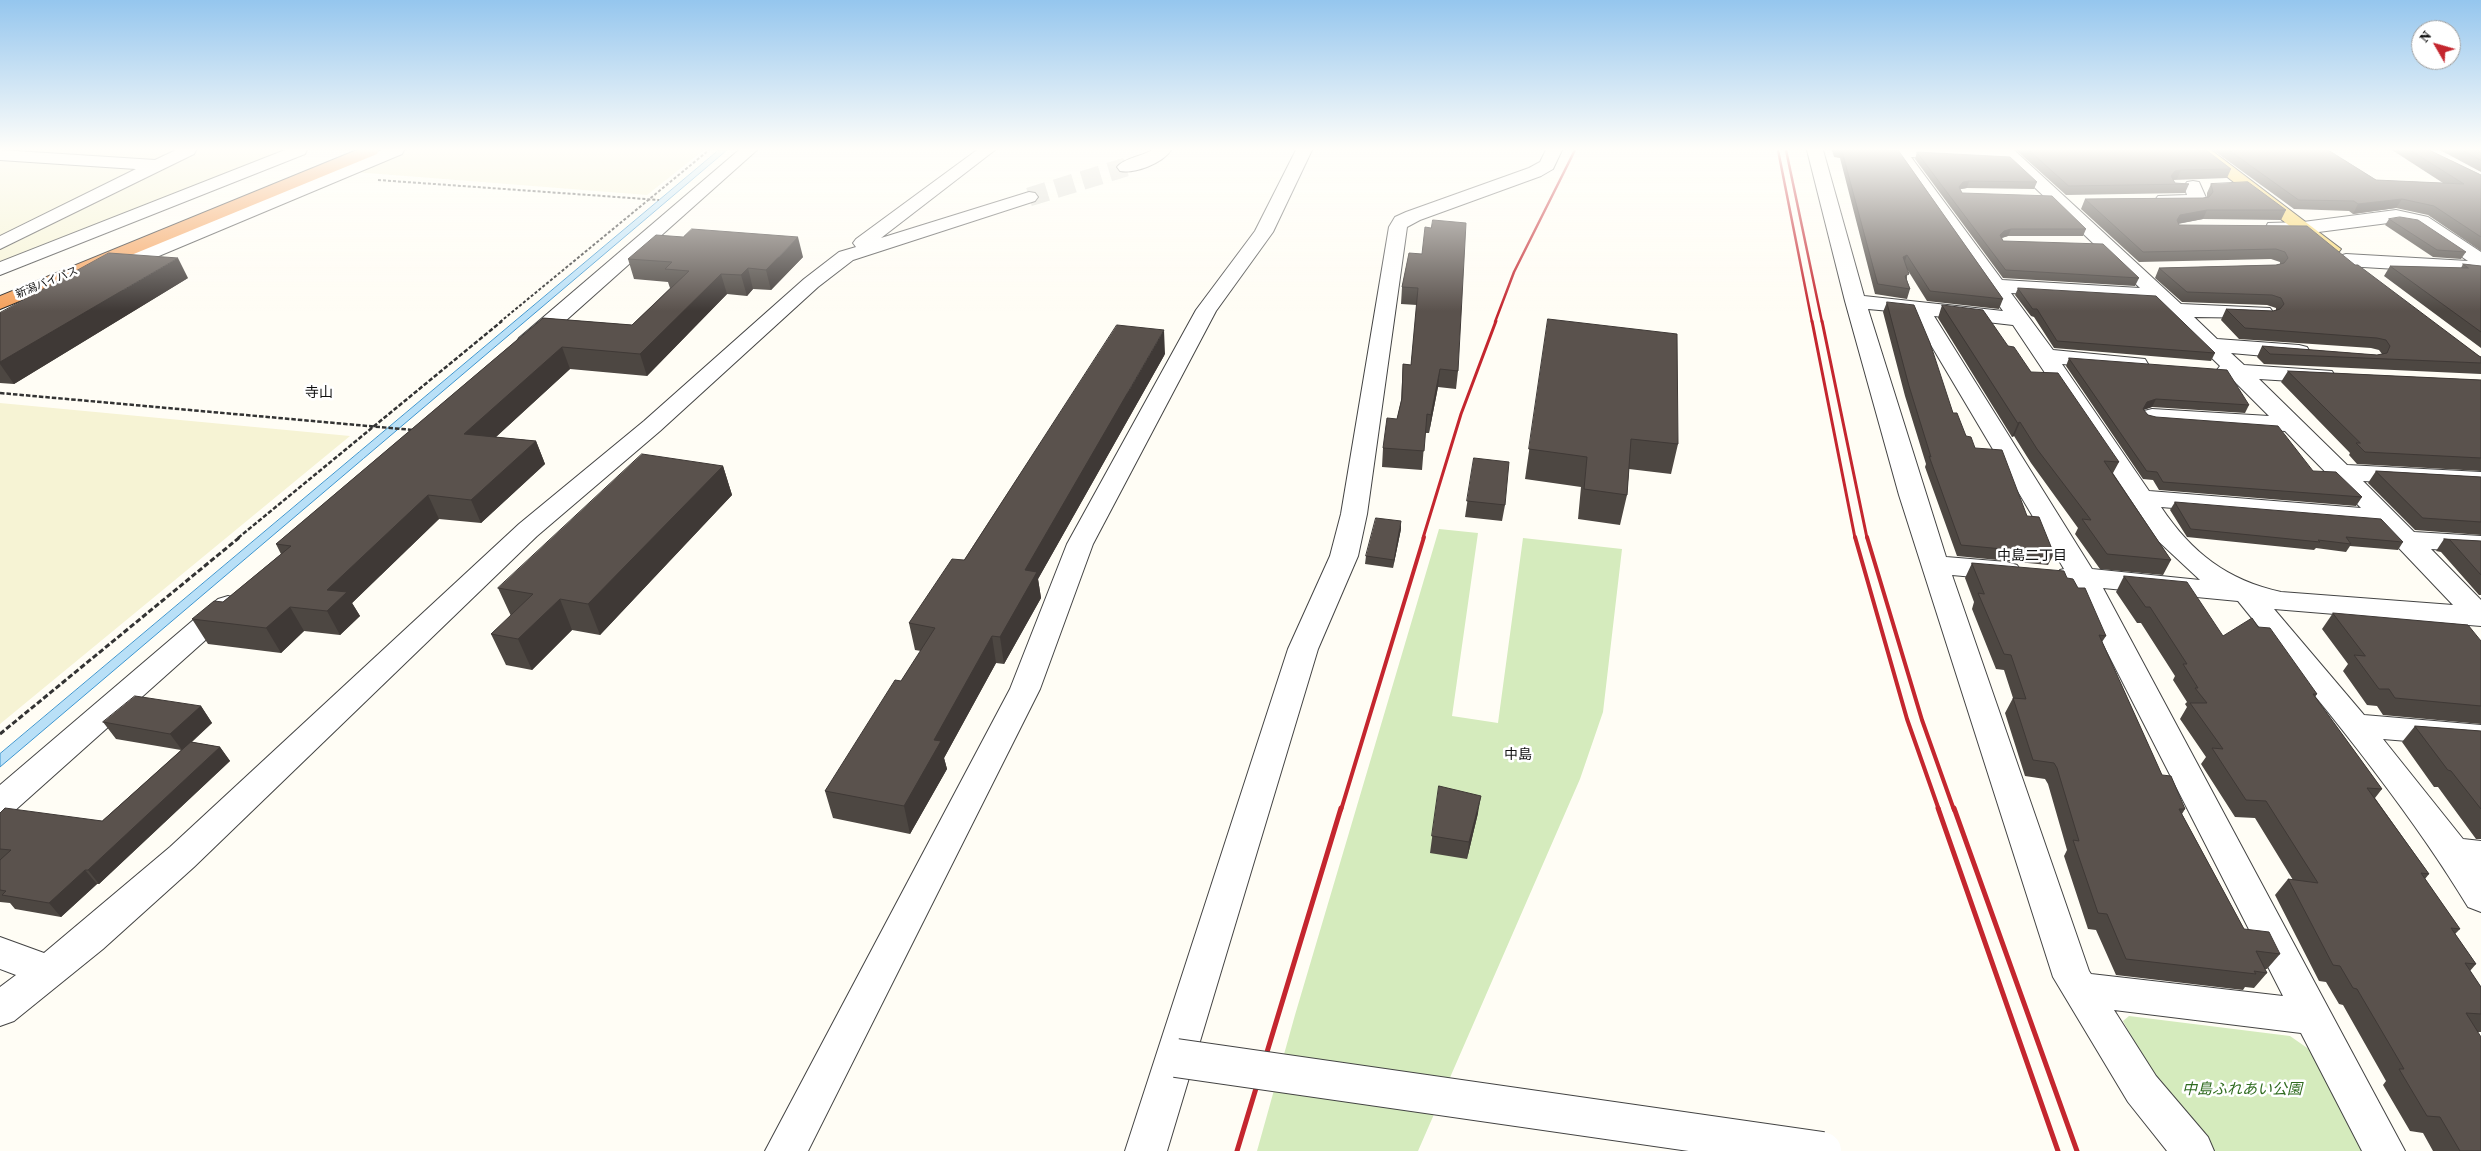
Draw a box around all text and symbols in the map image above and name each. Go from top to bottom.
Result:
north arrow [2411,20,2461,70]
text: N [2414,26,2436,47]
street label: 新潟バイパス [14,265,80,301]
district label: 寺山 [305,385,333,401]
district label: 中島二丁目 [1997,548,2067,564]
district label: 中島 [1504,747,1532,763]
park label: 中島ふれあい公園 [2182,1081,2302,1099]

